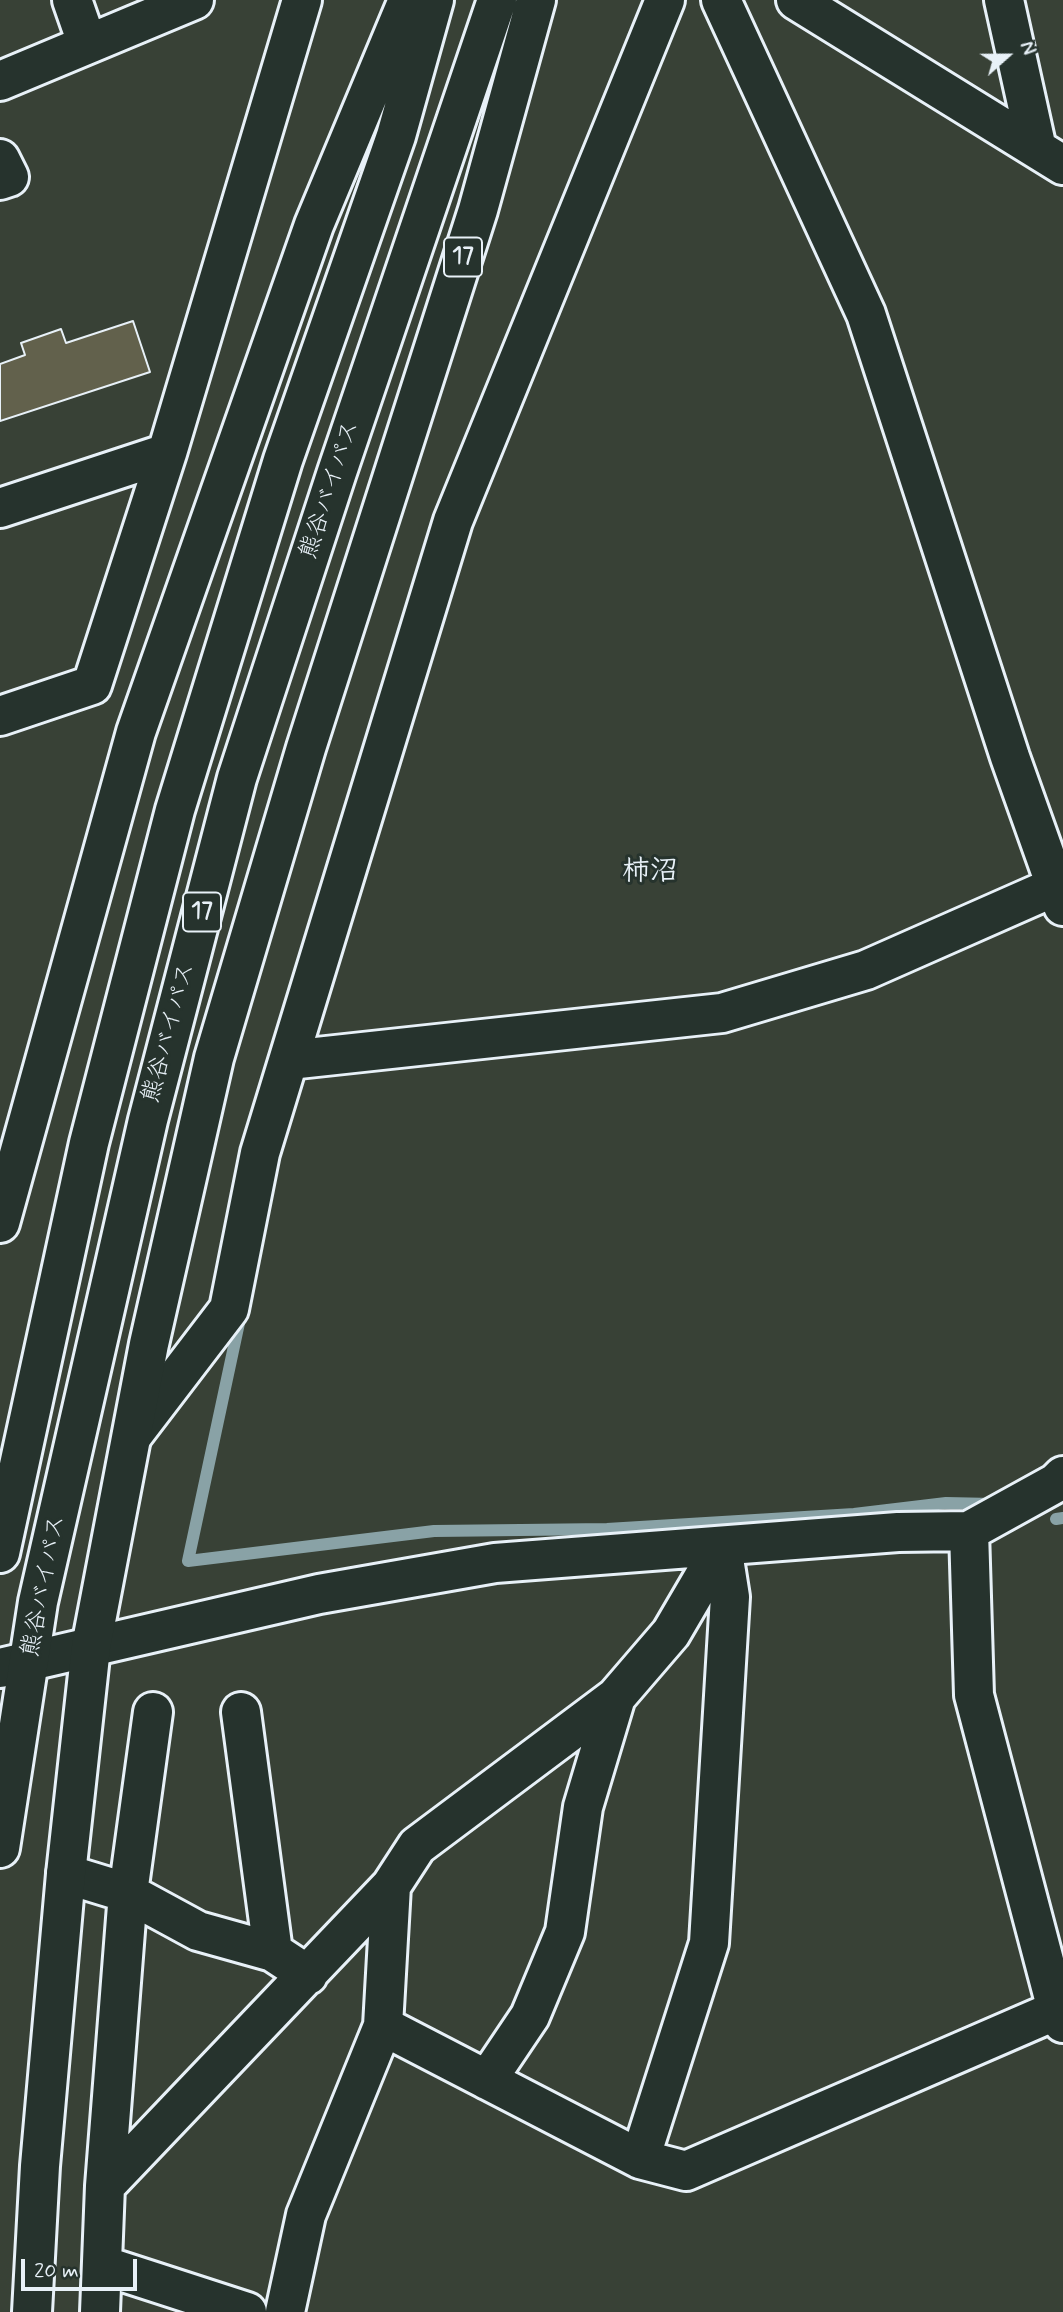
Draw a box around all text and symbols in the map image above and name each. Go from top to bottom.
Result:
north arrow [972,21,1042,91]
text: N [1013,38,1041,59]
road number: 17 [444,238,482,276]
street label: 熊谷バイパス [295,417,367,563]
district label: 柿沼 [622,856,678,890]
road number: 17 [183,892,221,931]
street label: 熊谷バイパス [137,960,203,1106]
street label: 熊谷バイパス [17,1513,73,1659]
scale bar [24,2246,140,2290]
text: 20 m [34,2257,79,2285]

